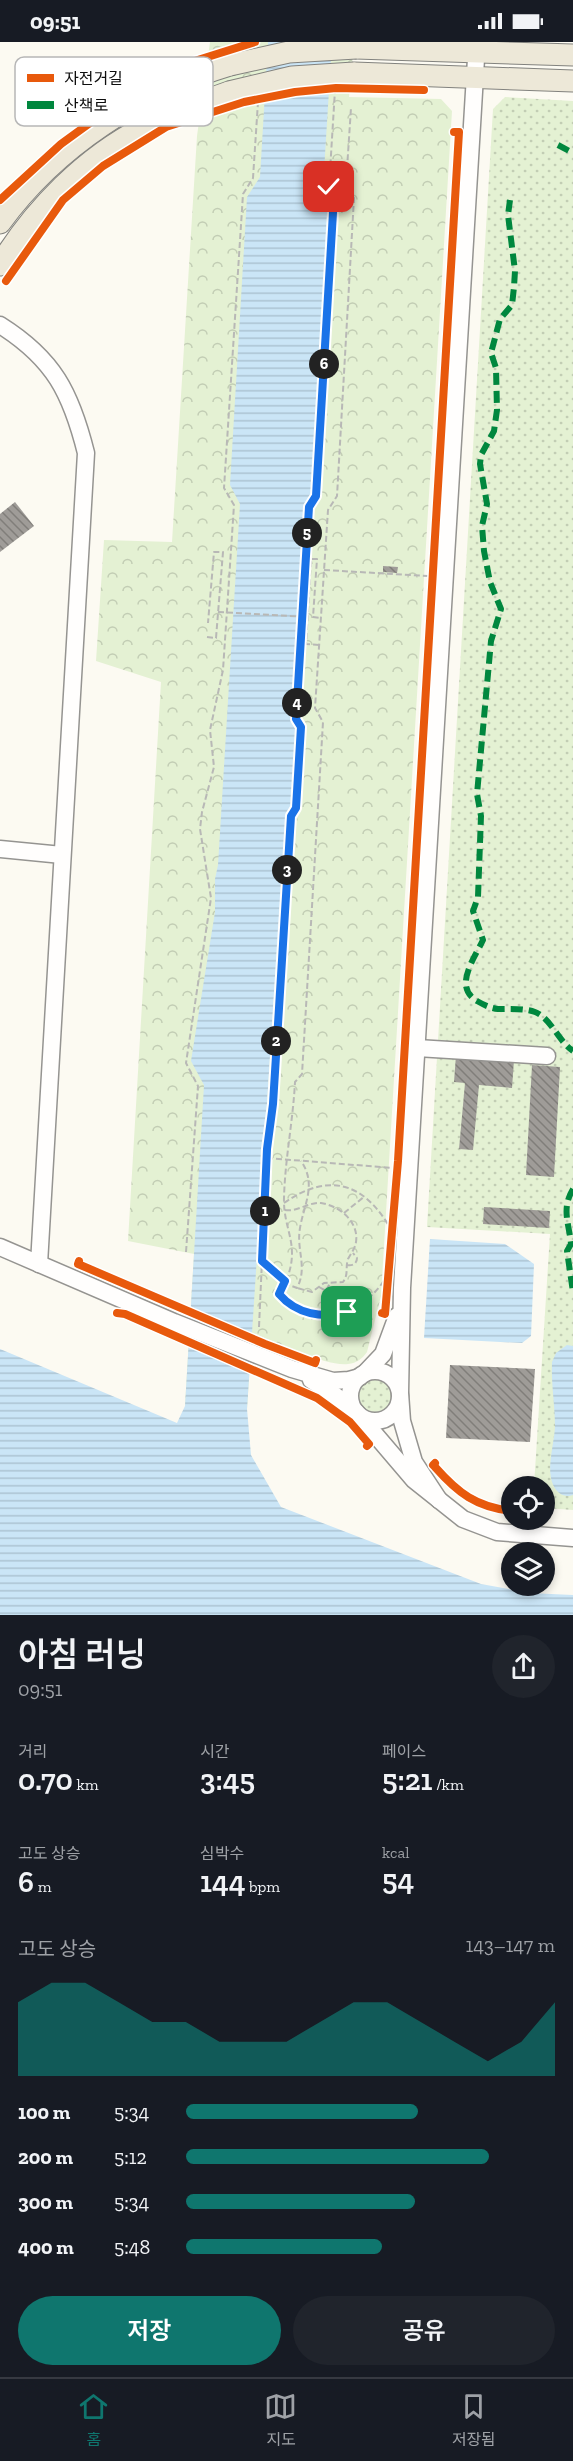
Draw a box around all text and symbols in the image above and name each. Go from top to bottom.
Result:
text: 09:51 [30,8,80,35]
legend [15,57,213,126]
text: 자전거길 [64,69,123,88]
text: 산책로 [64,96,108,115]
pin [303,161,354,212]
icon: check [312,170,345,203]
pin: 6 [309,349,339,379]
text: 6 [320,354,328,373]
pin: 5 [292,518,322,548]
text: 5 [303,523,311,542]
pin: 4 [282,688,312,718]
text: 4 [292,693,302,712]
pin: 3 [272,855,302,885]
text: 3 [283,860,291,879]
pin: 2 [261,1026,291,1056]
text: 2 [272,1031,280,1050]
pin: 1 [250,1196,280,1226]
text: 1 [262,1201,268,1220]
pin [321,1286,372,1337]
icon: arrive [330,1295,363,1328]
map controls [501,1476,555,1596]
button: locate [501,1476,555,1530]
button: layers [501,1542,555,1596]
text: 아침 러닝 [18,1635,146,1674]
button: share [492,1635,555,1698]
text: 09:51 [18,1677,63,1701]
text: 거리 [18,1742,47,1761]
text: 시간 [200,1742,229,1761]
text: 페이스 [382,1742,426,1761]
text: 0.70 [18,1762,73,1798]
text: 3:45 [200,1762,255,1798]
text: 5:21 [382,1762,433,1798]
text: km [73,1775,99,1794]
text: /km [433,1775,464,1794]
text: kcal [382,1843,409,1862]
text: 고도 상승 [18,1844,81,1863]
text: 심박수 [200,1844,244,1863]
text: 54 [382,1862,414,1898]
text: 6 [18,1864,34,1900]
text: 144 [200,1864,245,1900]
text: m [34,1877,51,1896]
text: bpm [245,1877,280,1896]
text: 143–147 m [466,1933,555,1957]
text: 고도 상승 [18,1937,96,1961]
text: 100 m [18,2100,70,2124]
text: 5:34 [114,2100,149,2124]
text: 200 m [18,2145,73,2169]
text: 5:12 [114,2145,147,2169]
text: 300 m [18,2190,73,2214]
text: 5:34 [114,2190,149,2214]
text: 400 m [18,2235,74,2259]
text: 5:48 [114,2235,150,2259]
button: 저장 [18,2296,281,2365]
button: 공유 [293,2296,555,2365]
tab: 홈 [77,2390,110,2450]
tab: 지도 [264,2390,297,2450]
tab: 저장됨 [452,2390,496,2450]

